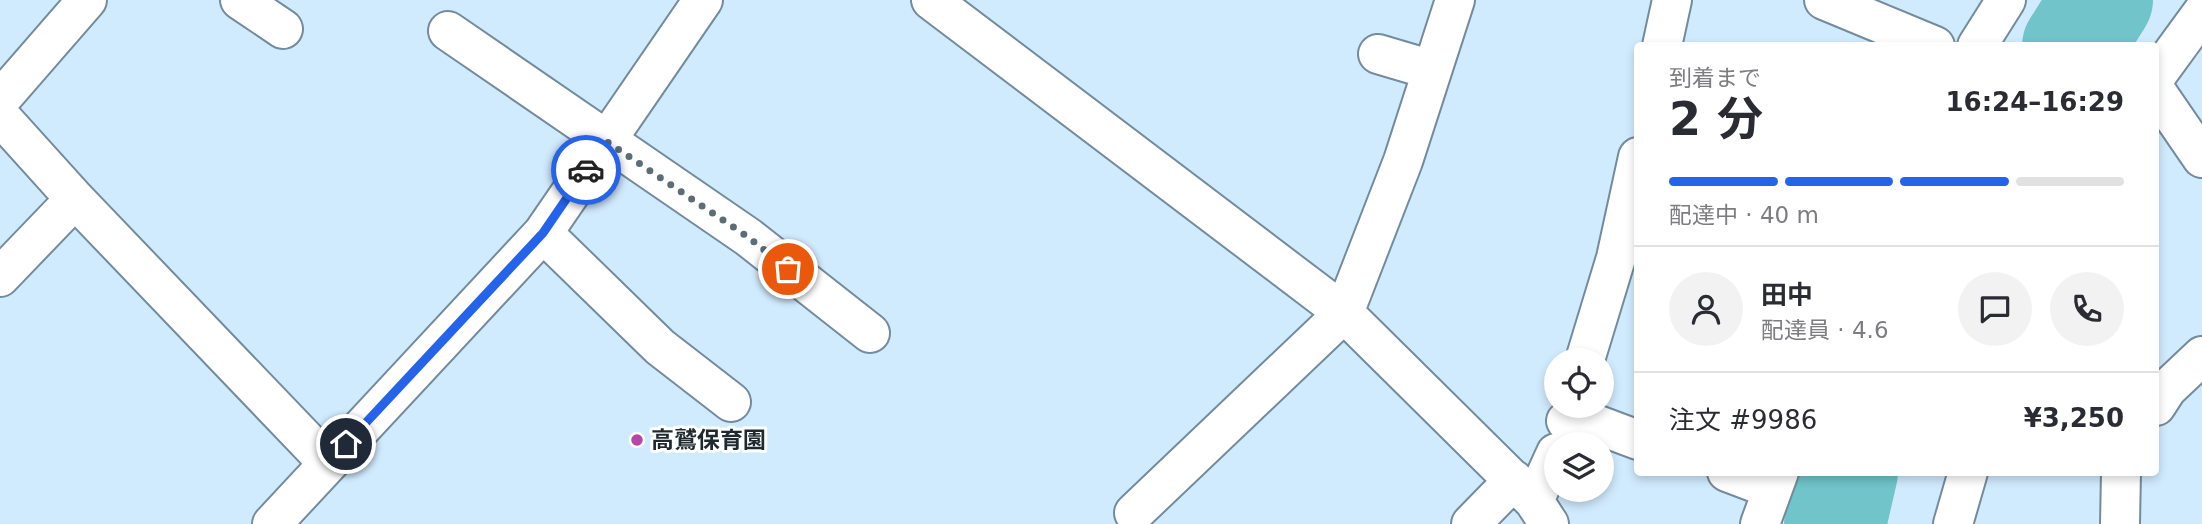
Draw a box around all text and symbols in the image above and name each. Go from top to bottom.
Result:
text: 到着まで [1669,65,1761,91]
text: 16:24–16:29 [1945,87,2124,117]
text: 2 分 [1669,92,1763,146]
courier [551,135,621,205]
icon: car [567,151,605,189]
text: 配達中 · 40 m [1669,202,1819,228]
pin [758,239,818,299]
icon: bag [769,250,807,288]
button: person [1669,272,1743,346]
button: chat [1958,272,2032,346]
button: phone [2050,272,2124,346]
text: 田中 [1761,280,1813,310]
text: 配達員 · 4.6 [1761,317,1889,343]
map controls [1544,348,1614,502]
button: locate [1544,348,1614,418]
text: ¥3,250 [2024,403,2124,433]
text: 注文 #9986 [1669,405,1817,435]
pin [316,414,376,474]
icon: home [327,425,365,463]
place label: 高鷲保育園 [651,427,766,453]
marker: 高鷲保育園 [629,432,645,448]
button: layers [1544,432,1614,502]

